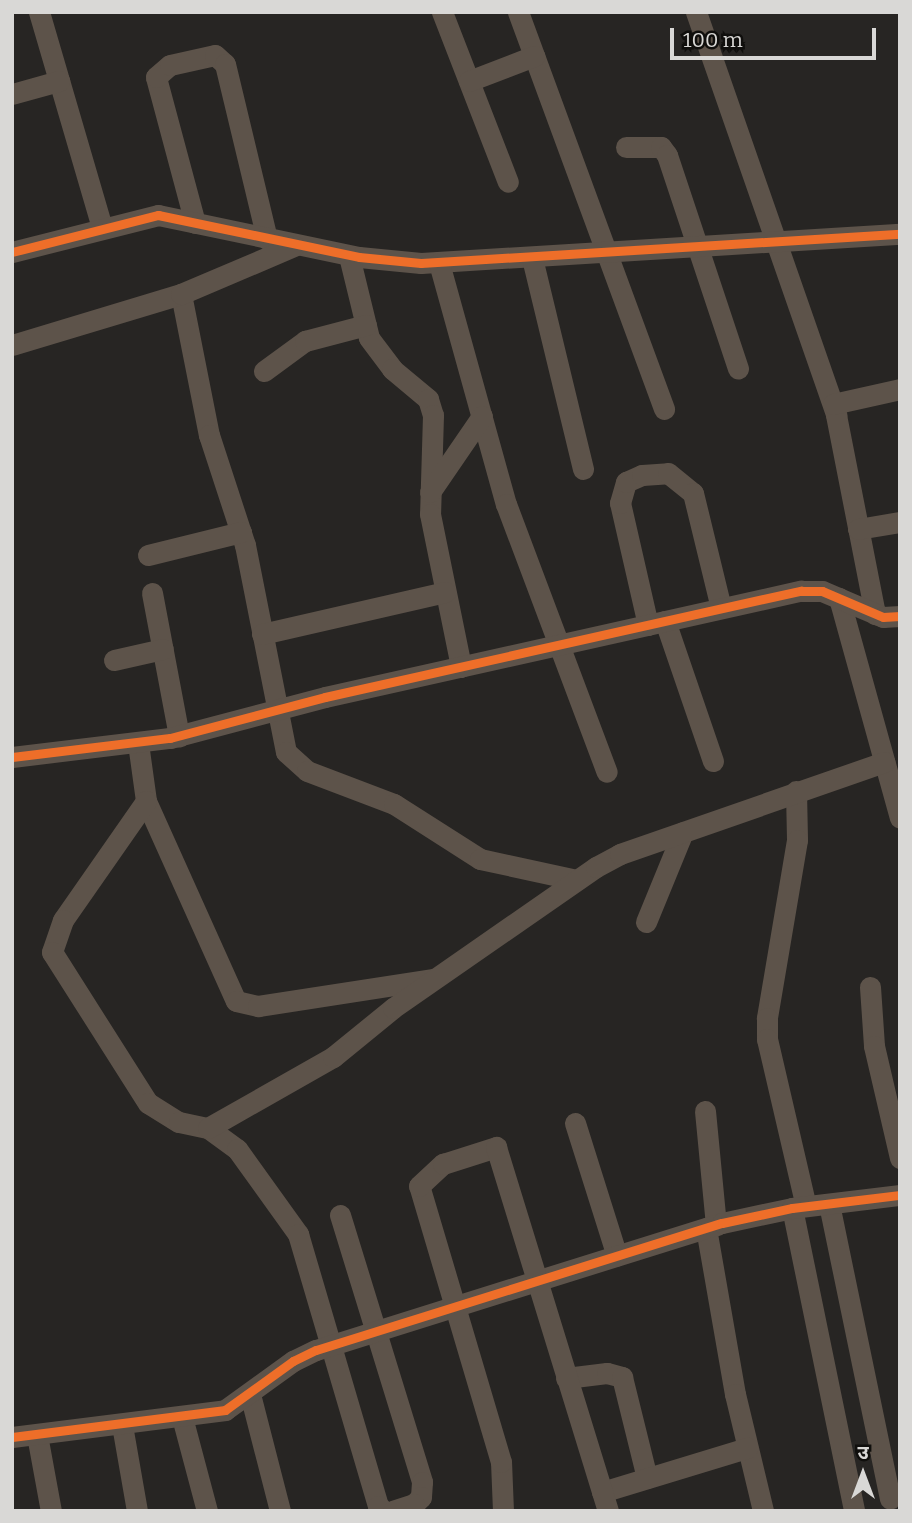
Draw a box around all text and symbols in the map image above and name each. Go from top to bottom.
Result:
scale bar [674,14,880,58]
text: 100 m [683,27,743,53]
north arrow [828,1439,898,1509]
text: उ [857,1441,869,1464]

